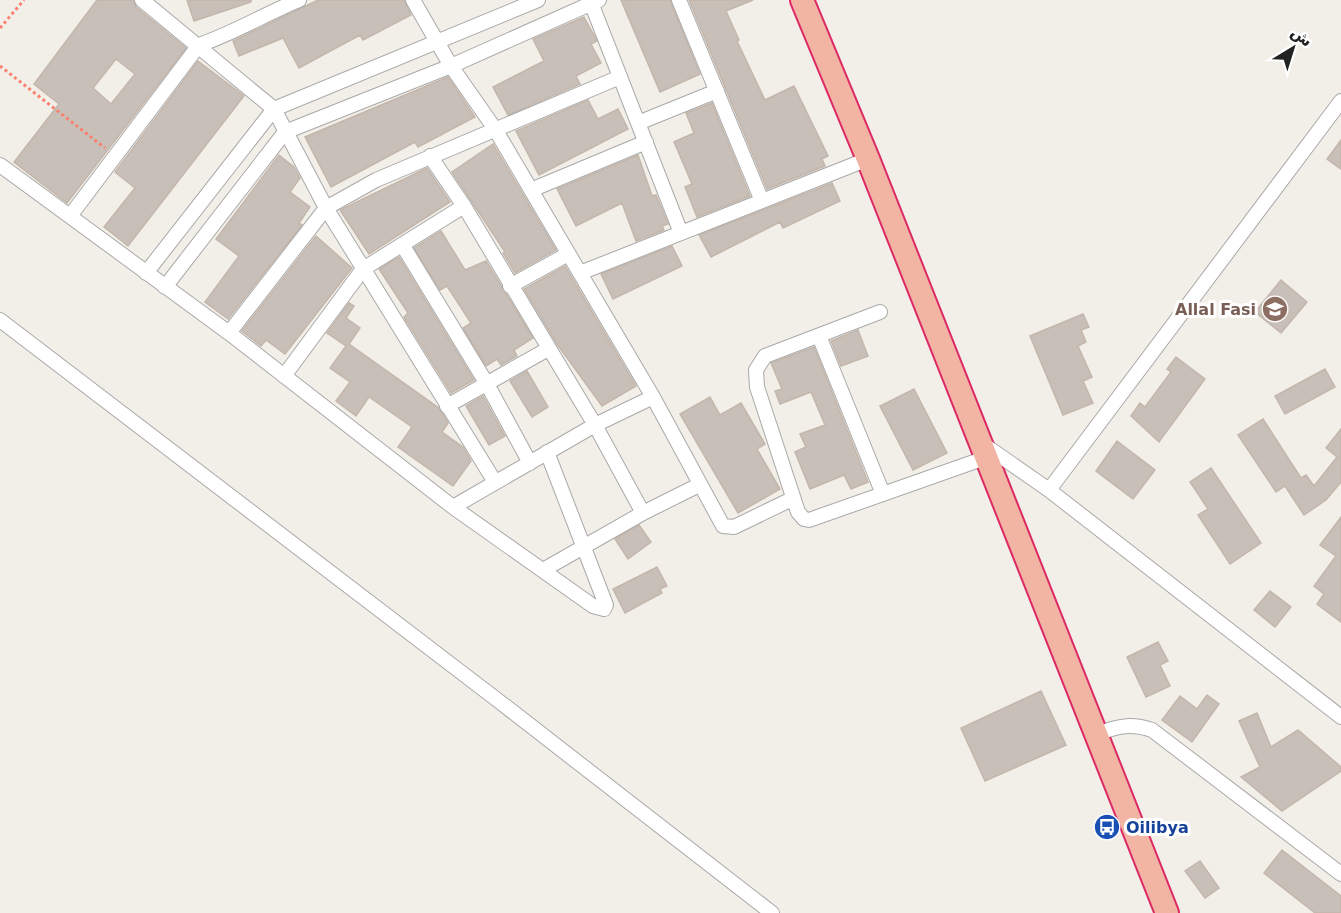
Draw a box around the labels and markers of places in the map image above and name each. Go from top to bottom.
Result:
school or university icon: Allal Fasi [1260,294,1290,324]
place label: Allal Fasi [1175,300,1256,319]
bus stop icon: Oilibya [1092,812,1122,842]
place label: Oilibya [1126,818,1189,837]

